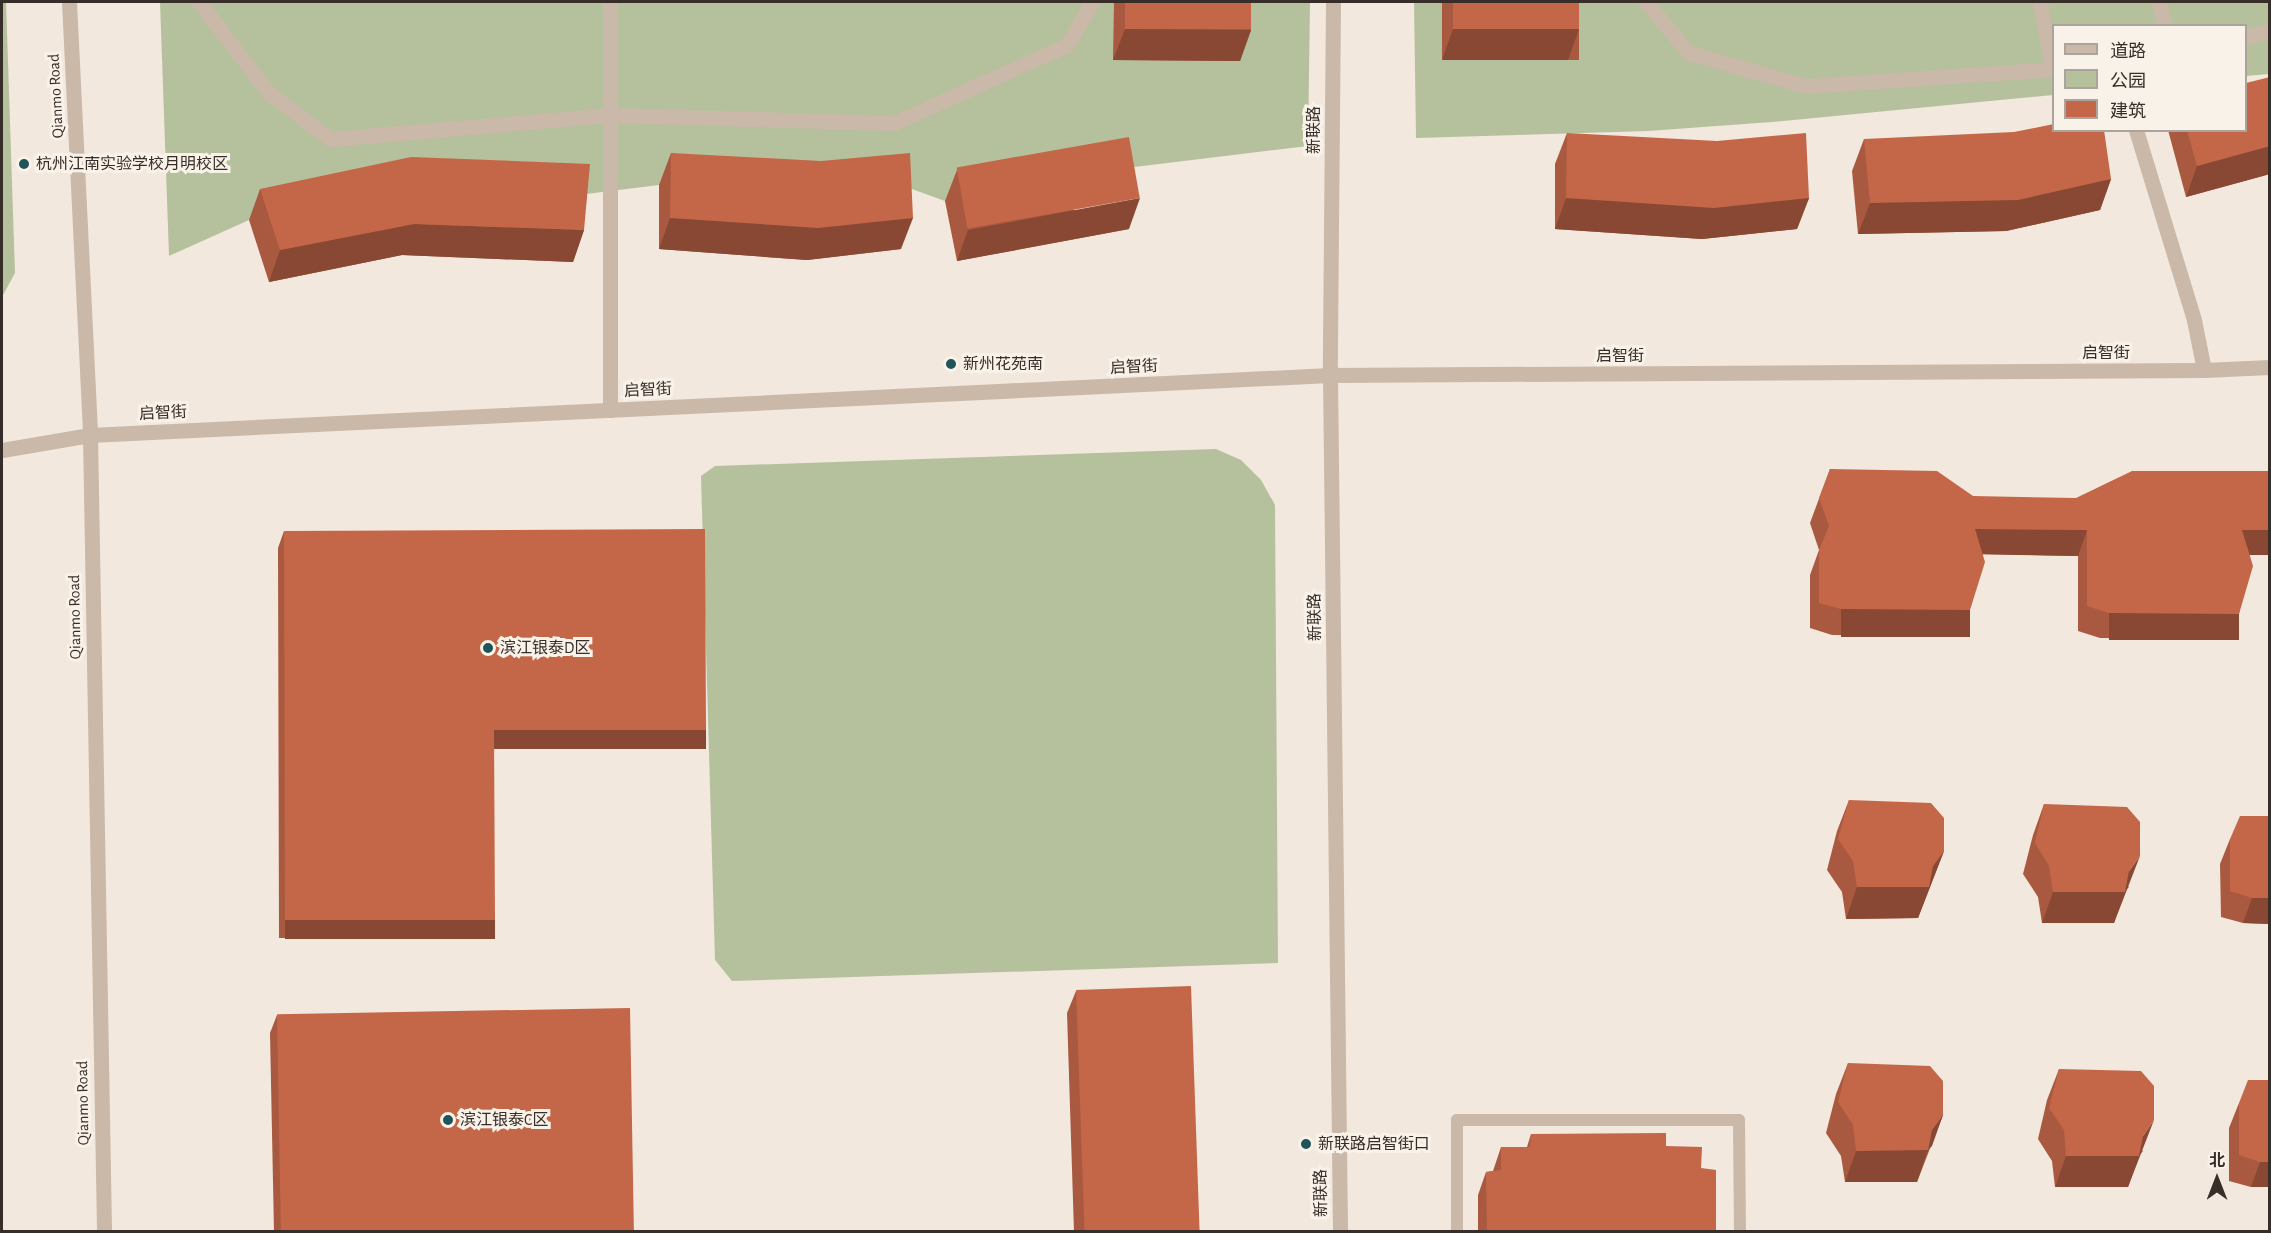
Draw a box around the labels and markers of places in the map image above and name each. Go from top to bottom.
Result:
place label: 杭州江南实验学校月明校区 [36,154,228,174]
marker: 杭州江南实验学校月明校区 [17,157,31,171]
place label: 新州花苑南 [963,354,1043,374]
marker: 新州花苑南 [944,357,958,371]
place label: 滨江银泰D区 [500,638,590,658]
marker: 滨江银泰D区 [481,641,495,655]
place label: 滨江银泰C区 [460,1110,548,1130]
marker: 滨江银泰C区 [441,1113,455,1127]
place label: 新联路启智街口 [1318,1134,1430,1154]
marker: 新联路启智街口 [1299,1137,1313,1151]

